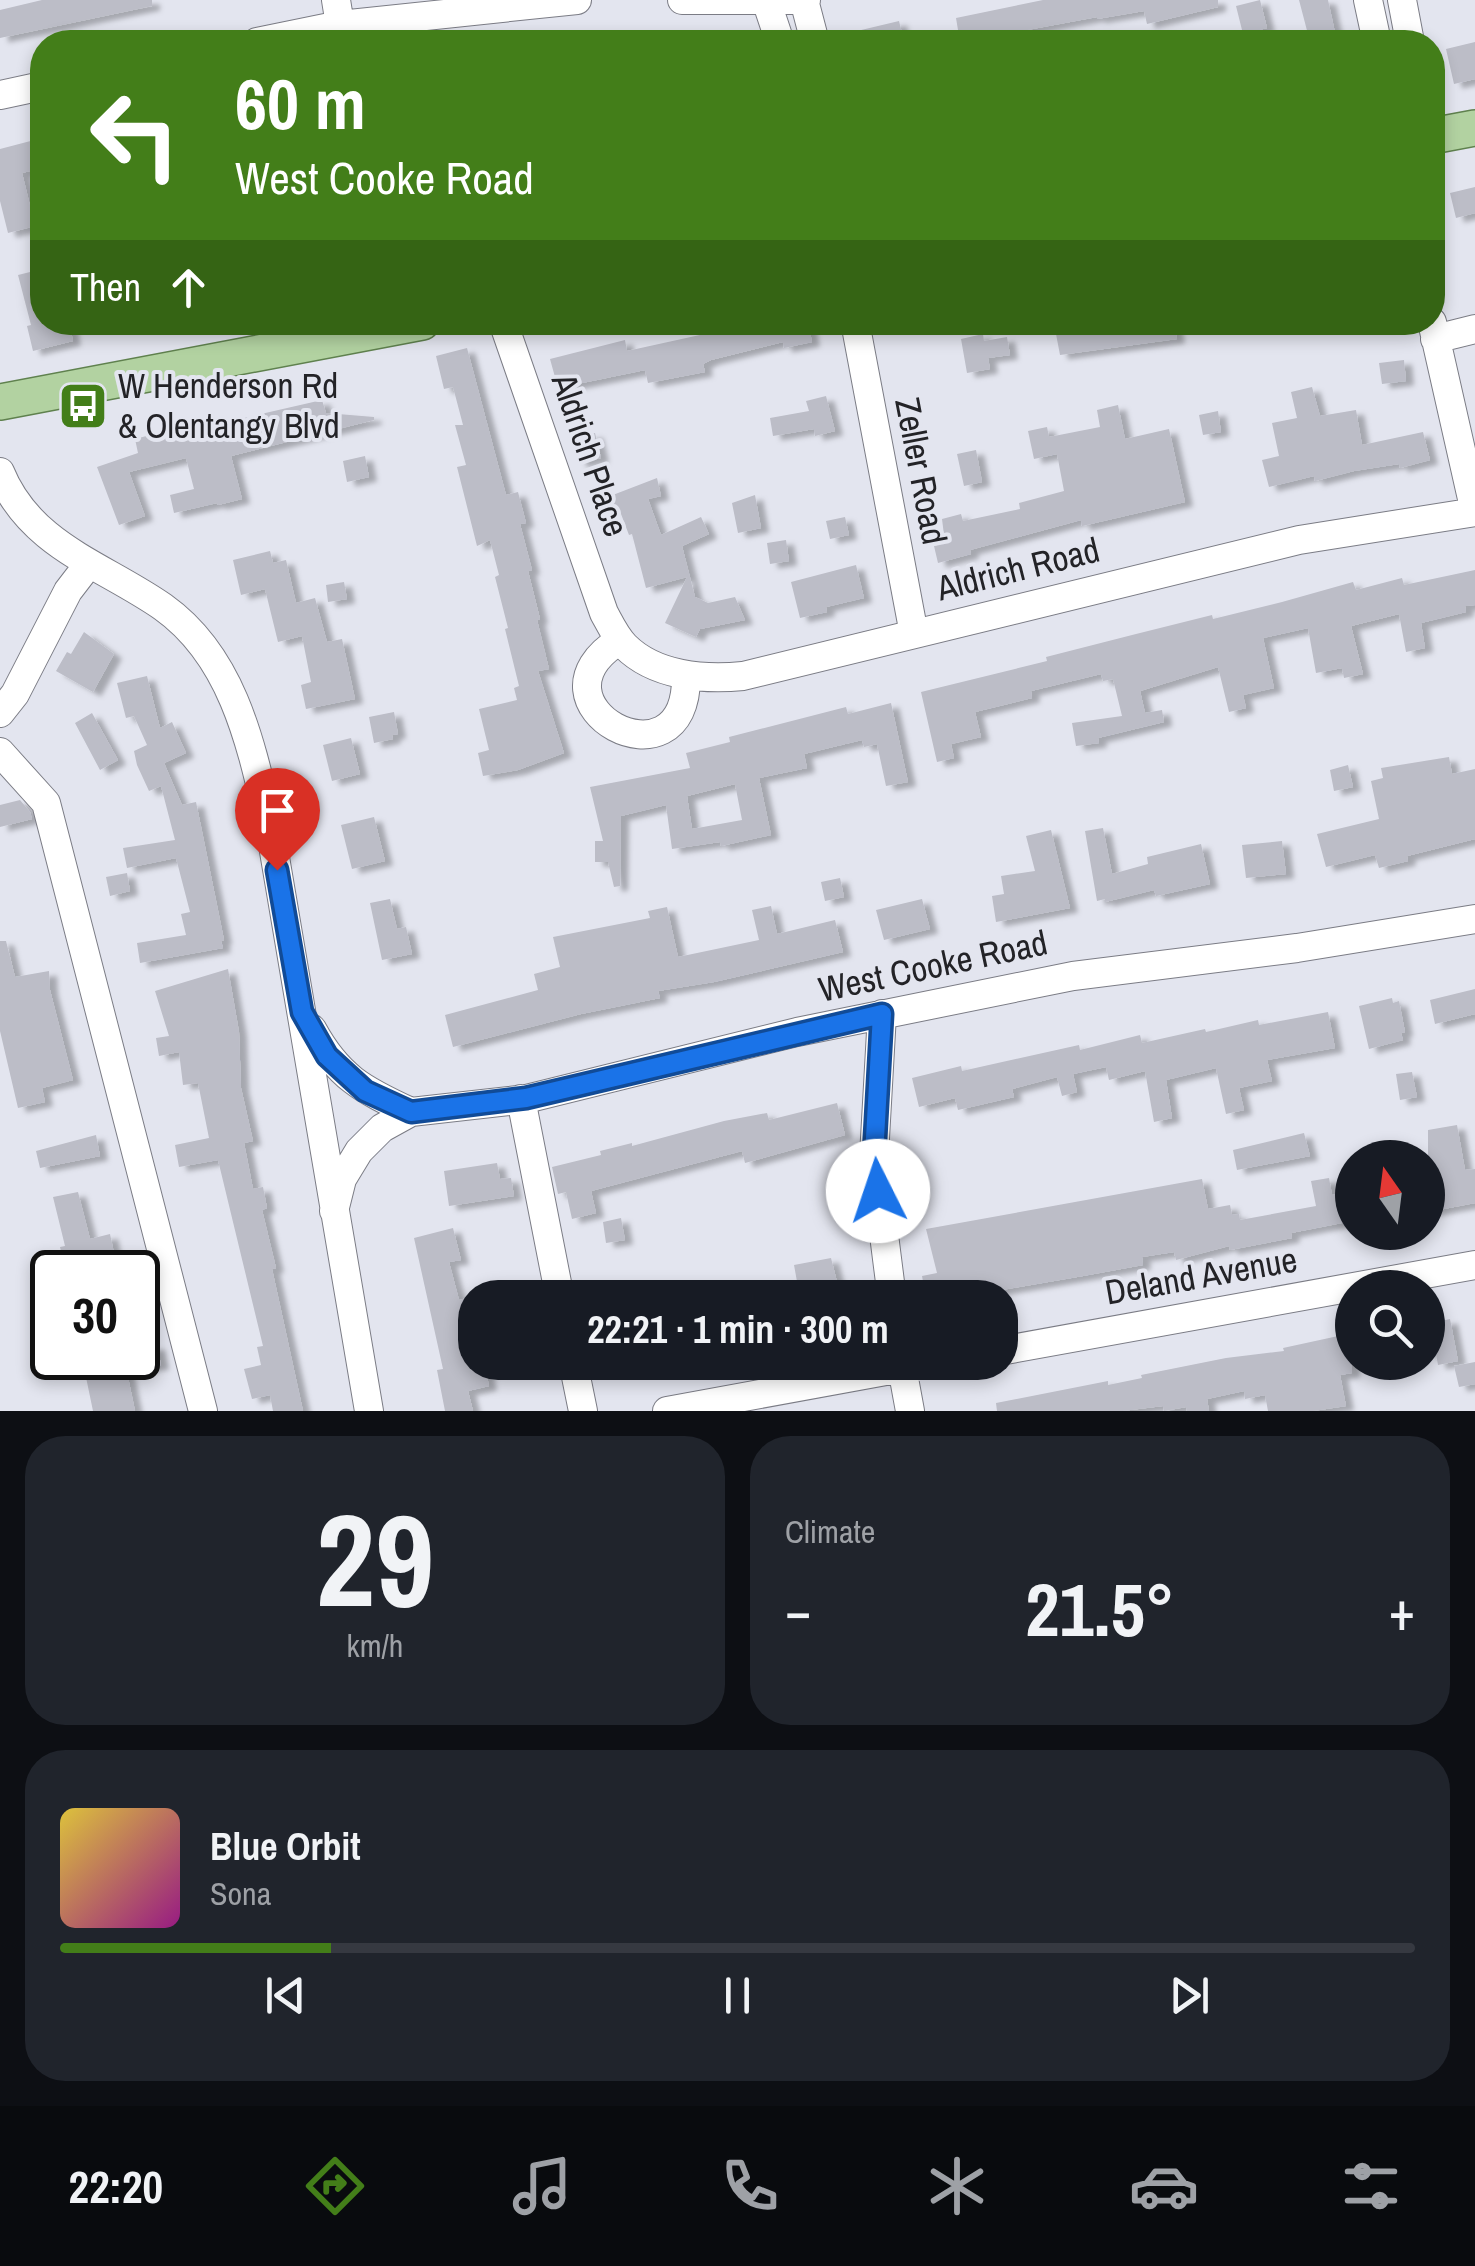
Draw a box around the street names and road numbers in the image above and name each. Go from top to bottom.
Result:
street label: Aldrich Place [540,366,640,542]
street label: Zeller Road [884,394,959,548]
street label: Aldrich Road [931,526,1104,612]
street label: West Cooke Road [814,918,1051,1013]
street label: Deland Avenue [1101,1236,1301,1316]

